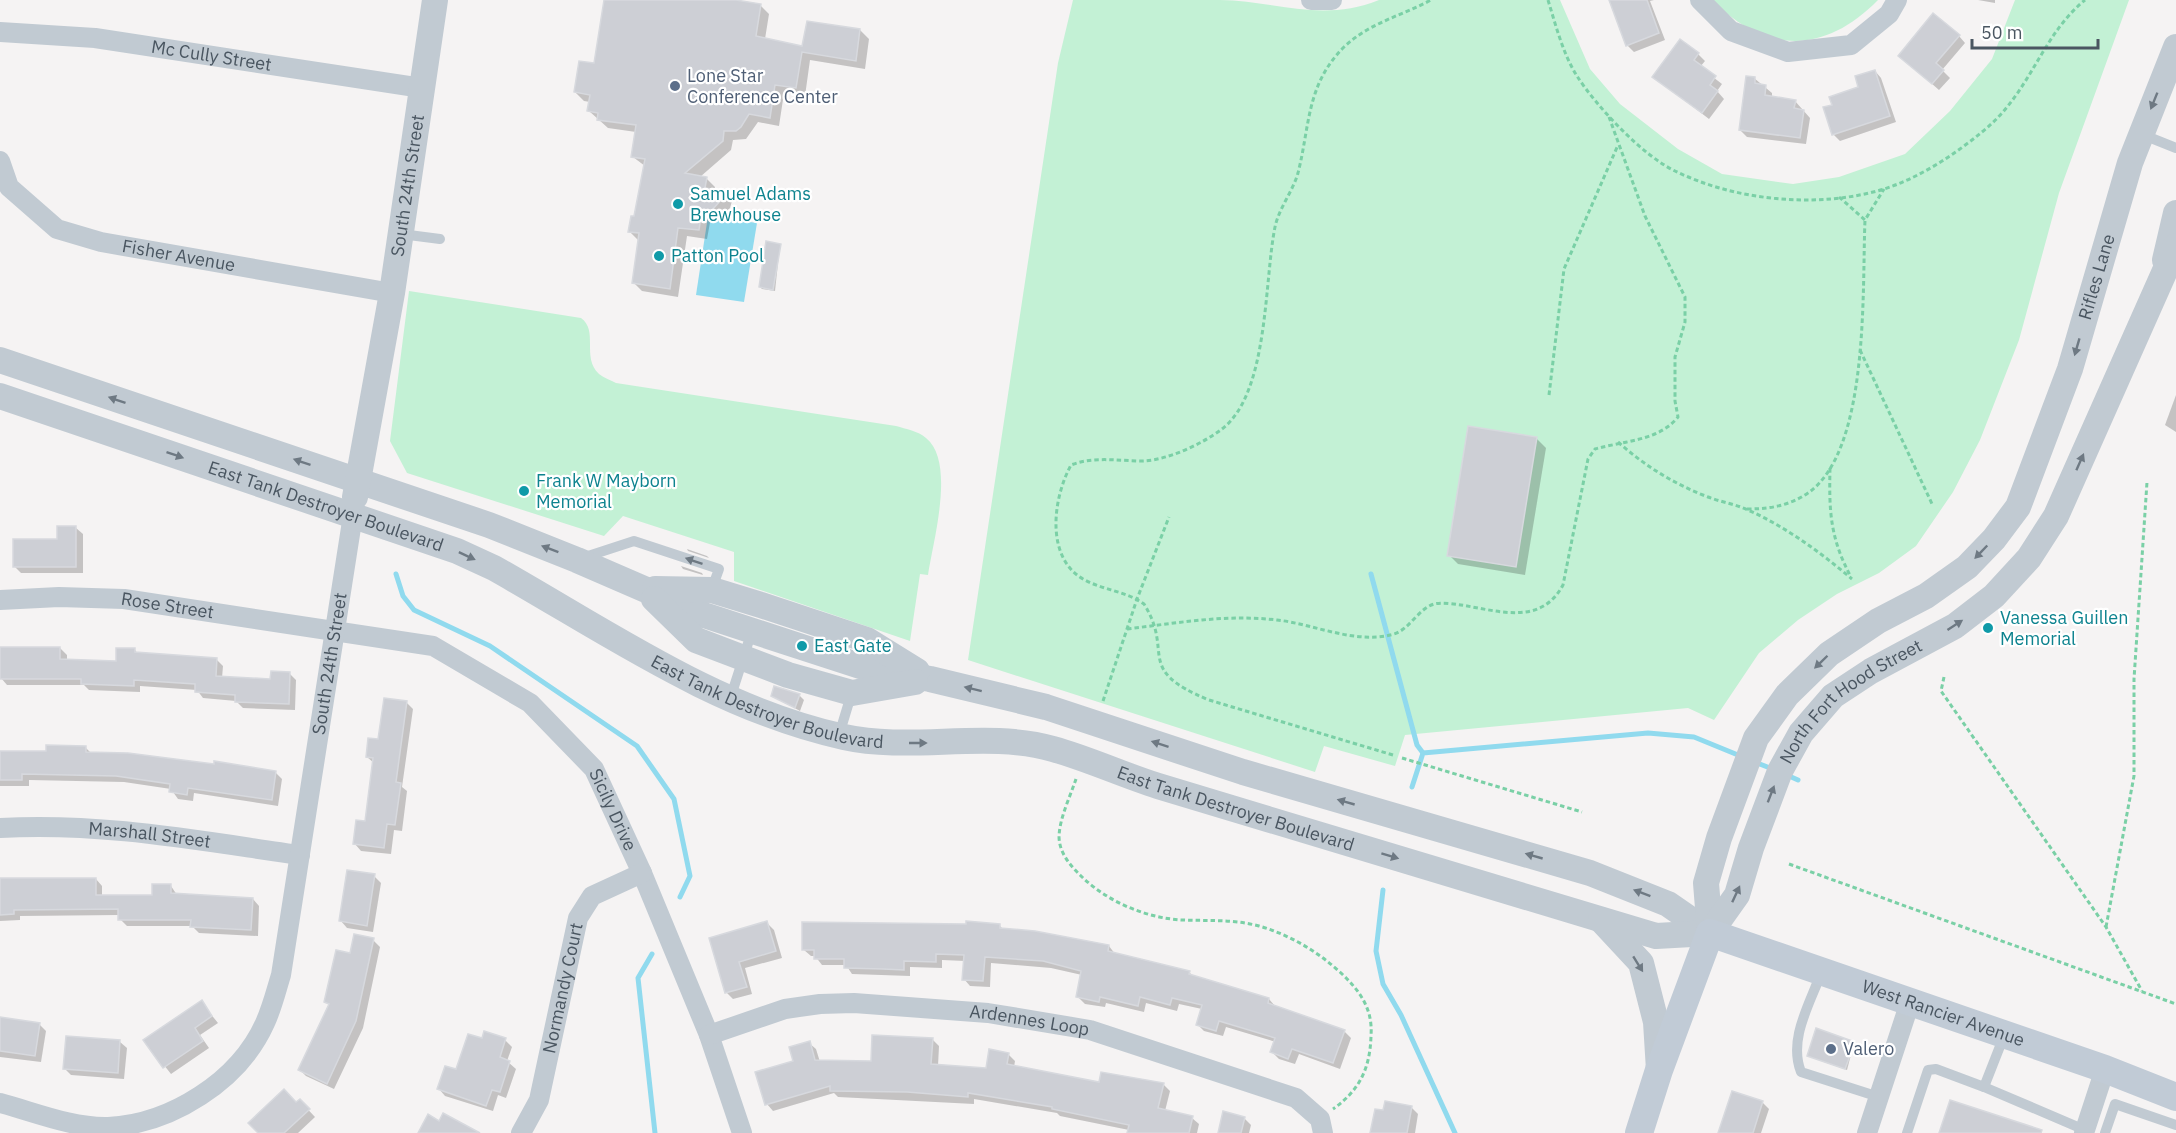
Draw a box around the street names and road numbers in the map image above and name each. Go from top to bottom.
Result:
street label: Mc Cully Street [150,35,273,76]
street label: South 24th Street [385,113,429,258]
street label: Rifles Lane [2073,231,2120,322]
street label: Fisher Avenue [120,234,237,276]
street label: East Tank Destroyer Boulevard [205,455,447,557]
street label: Rose Street [119,587,216,624]
street label: South 24th Street [307,591,352,736]
street label: North Fort Hood Street [1774,634,1926,768]
street label: East Tank Destroyer Boulevard [647,649,884,753]
street label: East Tank Destroyer Boulevard [1114,760,1357,856]
street label: Sicily Drive [584,765,642,855]
street label: Marshall Street [88,816,212,853]
street label: Normandy Court [537,920,588,1056]
street label: West Rancier Avenue [1859,974,2028,1052]
street label: Ardennes Loop [969,1000,1091,1041]

